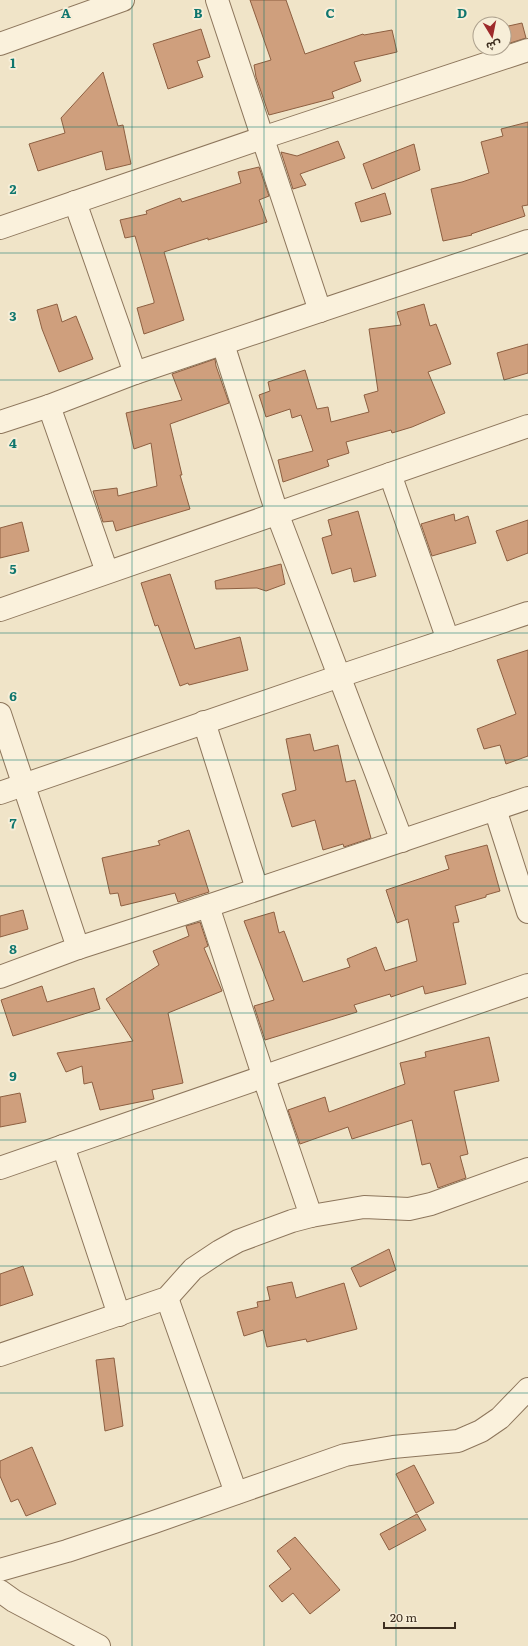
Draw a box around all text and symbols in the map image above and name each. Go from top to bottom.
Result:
text: A [61,3,71,22]
text: B [194,3,203,22]
text: C [325,3,335,22]
text: D [457,3,467,22]
north arrow [472,16,512,56]
text: ش [485,38,503,56]
text: 1 [10,53,16,72]
text: 2 [10,179,17,198]
text: 3 [9,306,17,325]
text: 4 [9,433,17,452]
text: 5 [9,559,17,578]
text: 6 [9,686,17,705]
text: 7 [9,813,17,832]
text: 8 [9,939,17,958]
text: 9 [9,1066,17,1085]
scale bar [384,1604,455,1630]
text: 20 m [390,1608,417,1626]

